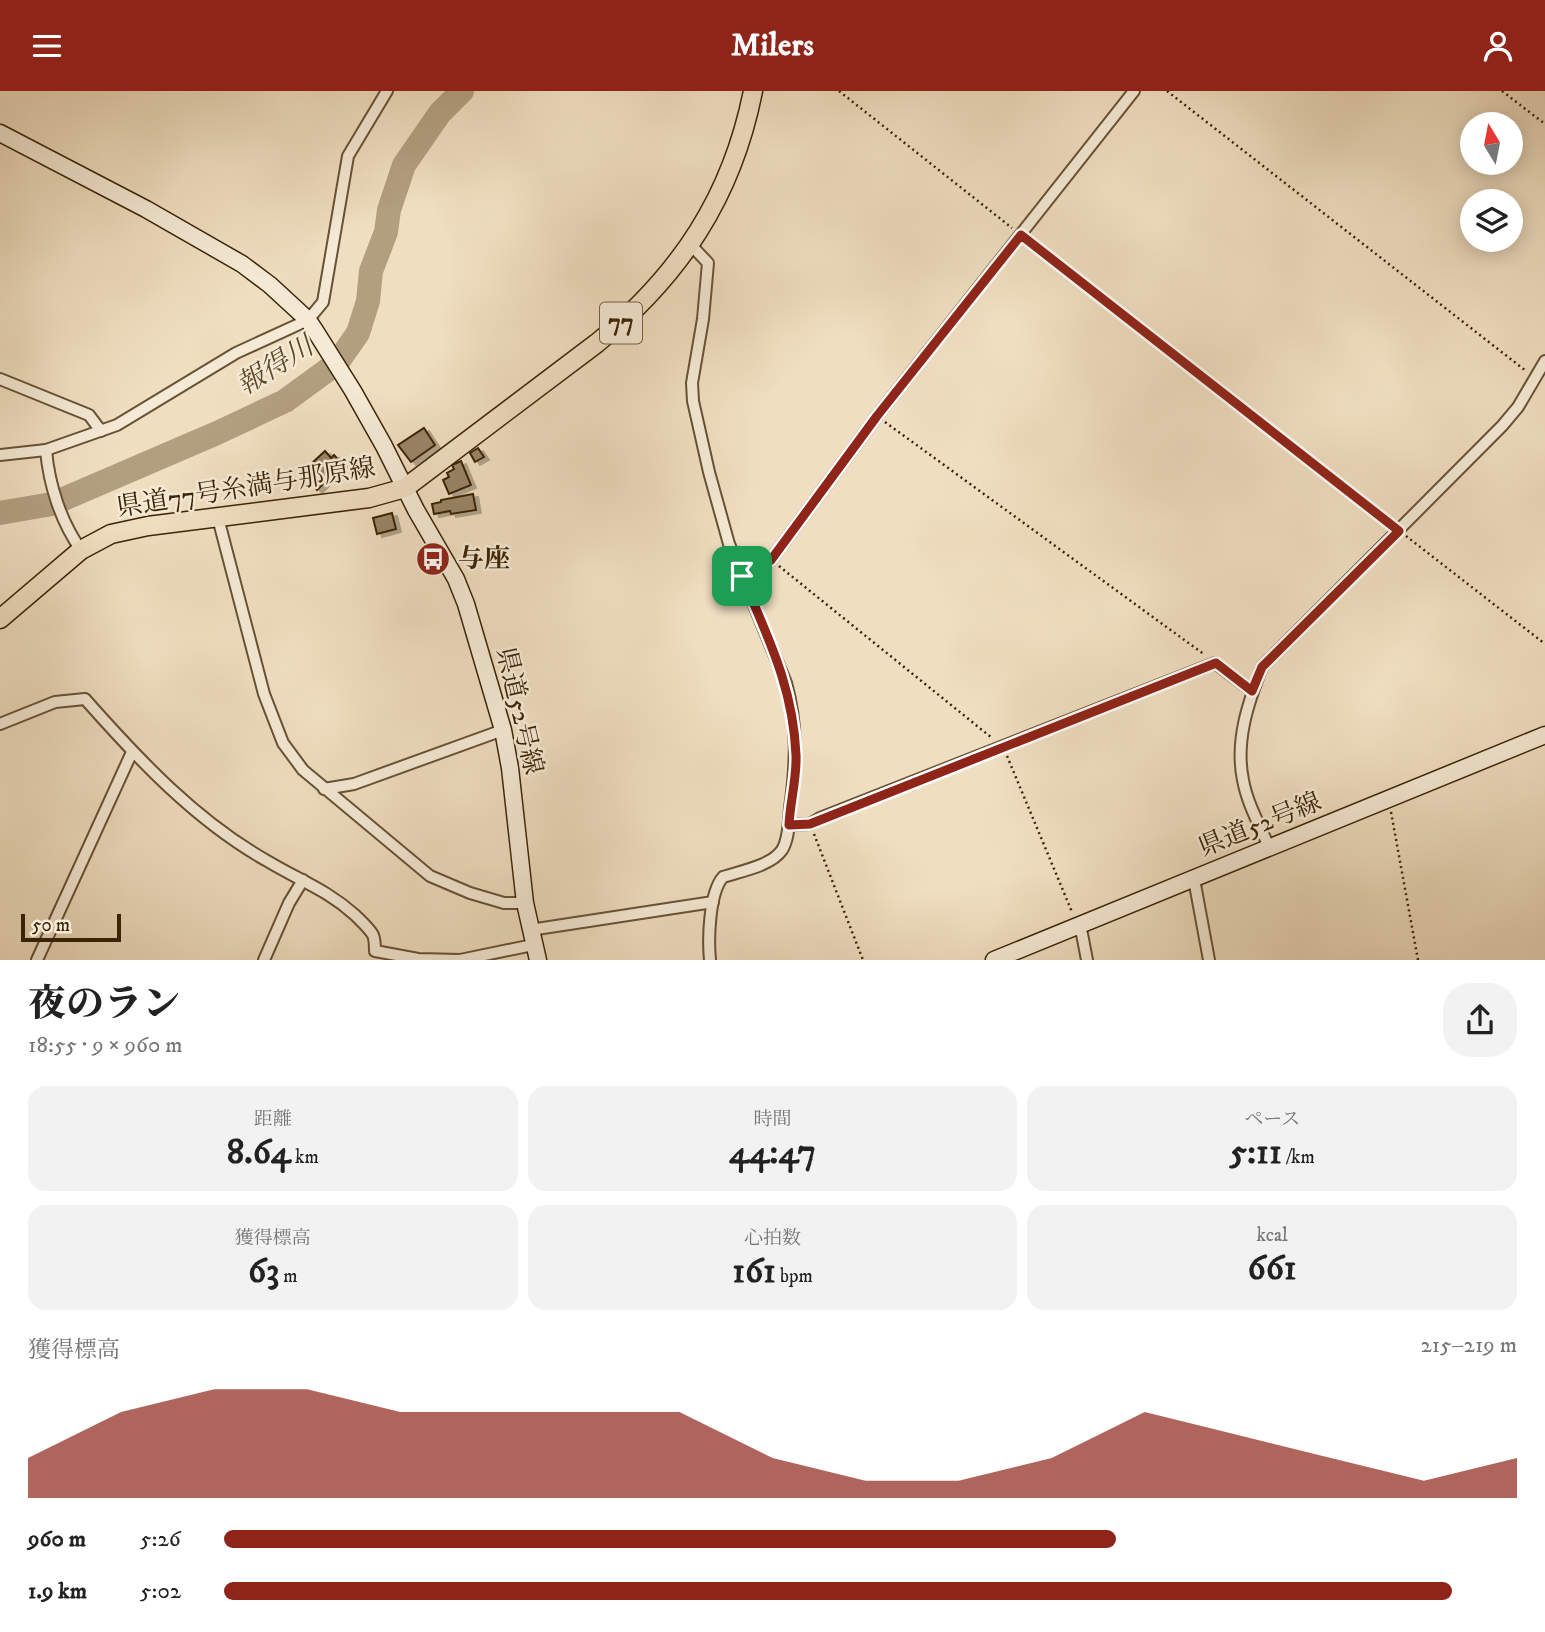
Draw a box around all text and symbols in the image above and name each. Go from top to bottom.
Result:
text: Milers [731,26,814,66]
icon: menu [28,27,66,65]
icon: person [1479,27,1517,65]
north arrow [1460,112,1522,175]
map controls [1460,112,1523,252]
button: layers [1460,189,1523,252]
road number: 77 [600,303,642,344]
water label: 報得川 [230,327,322,403]
street label: 県道77号糸満与那原線 [114,451,378,525]
bus stop icon: 与座 [414,540,452,578]
place label: 与座 [458,543,510,576]
pin [712,546,772,606]
icon: arrive [723,557,761,595]
street label: 県道52号線 [488,644,550,778]
street label: 県道52号線 [1194,785,1326,865]
scale bar [21,911,121,943]
text: 50 m [32,914,70,937]
text: 夜のラン [28,981,180,1029]
button: share [1443,983,1517,1057]
text: 18:55 · 9 × 960 m [28,1031,183,1060]
text: 距離 [254,1108,292,1131]
text: 時間 [753,1108,792,1131]
text: ペース [1244,1108,1300,1131]
text: 8.64 [227,1131,291,1175]
text: 44:47 [729,1131,816,1175]
text: 5:11 [1230,1131,1282,1175]
text: km [291,1146,319,1169]
text: /km [1282,1146,1315,1169]
text: kcal [1257,1224,1288,1247]
text: 獲得標高 [235,1227,311,1250]
text: 心拍数 [744,1227,801,1250]
text: 661 [1248,1247,1297,1291]
text: 63 [248,1250,279,1294]
text: 161 [732,1250,776,1294]
text: m [279,1265,298,1288]
text: bpm [776,1265,813,1288]
text: 215–219 m [1420,1331,1517,1360]
text: 獲得標高 [28,1336,120,1365]
text: 960 m [28,1525,86,1554]
text: 5:26 [140,1525,181,1554]
text: 1.9 km [28,1577,87,1606]
text: 5:02 [140,1577,181,1606]

